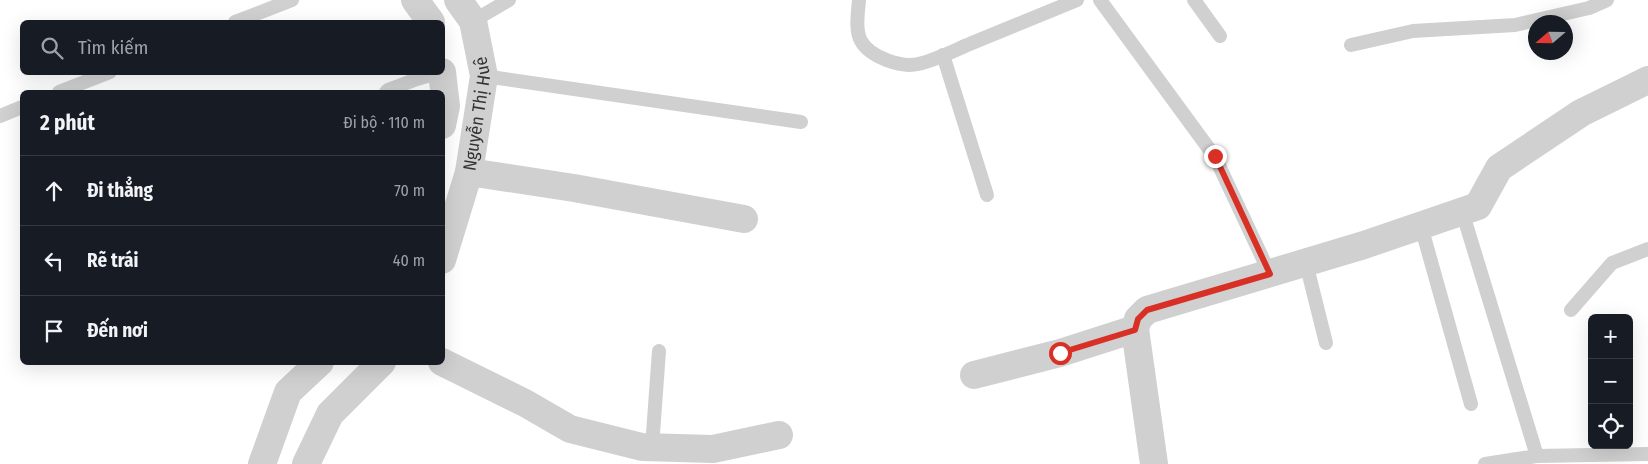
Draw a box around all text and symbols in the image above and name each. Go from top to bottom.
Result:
north arrow [1528,15,1573,60]
search box [20,20,445,75]
icon: search [38,34,66,62]
text: Tìm kiếm [78,36,148,59]
street label: Nguyễn Thị Huê [458,55,495,172]
text: 2 phút [40,110,95,136]
text: Đi bộ · 110 m [343,113,425,132]
route end [1204,145,1227,168]
icon: ahead [40,177,68,205]
text: Đi thẳng [87,179,153,202]
text: 70 m [394,181,425,200]
icon: left [40,247,68,275]
text: Rẽ trái [87,249,138,272]
text: 40 m [393,251,425,270]
map controls [1588,314,1633,449]
button: + [1588,314,1633,359]
icon: arrive [40,317,68,345]
text: Đến nơi [87,319,148,342]
route start [1049,342,1072,365]
button: − [1588,359,1633,404]
button: locate [1588,404,1633,449]

